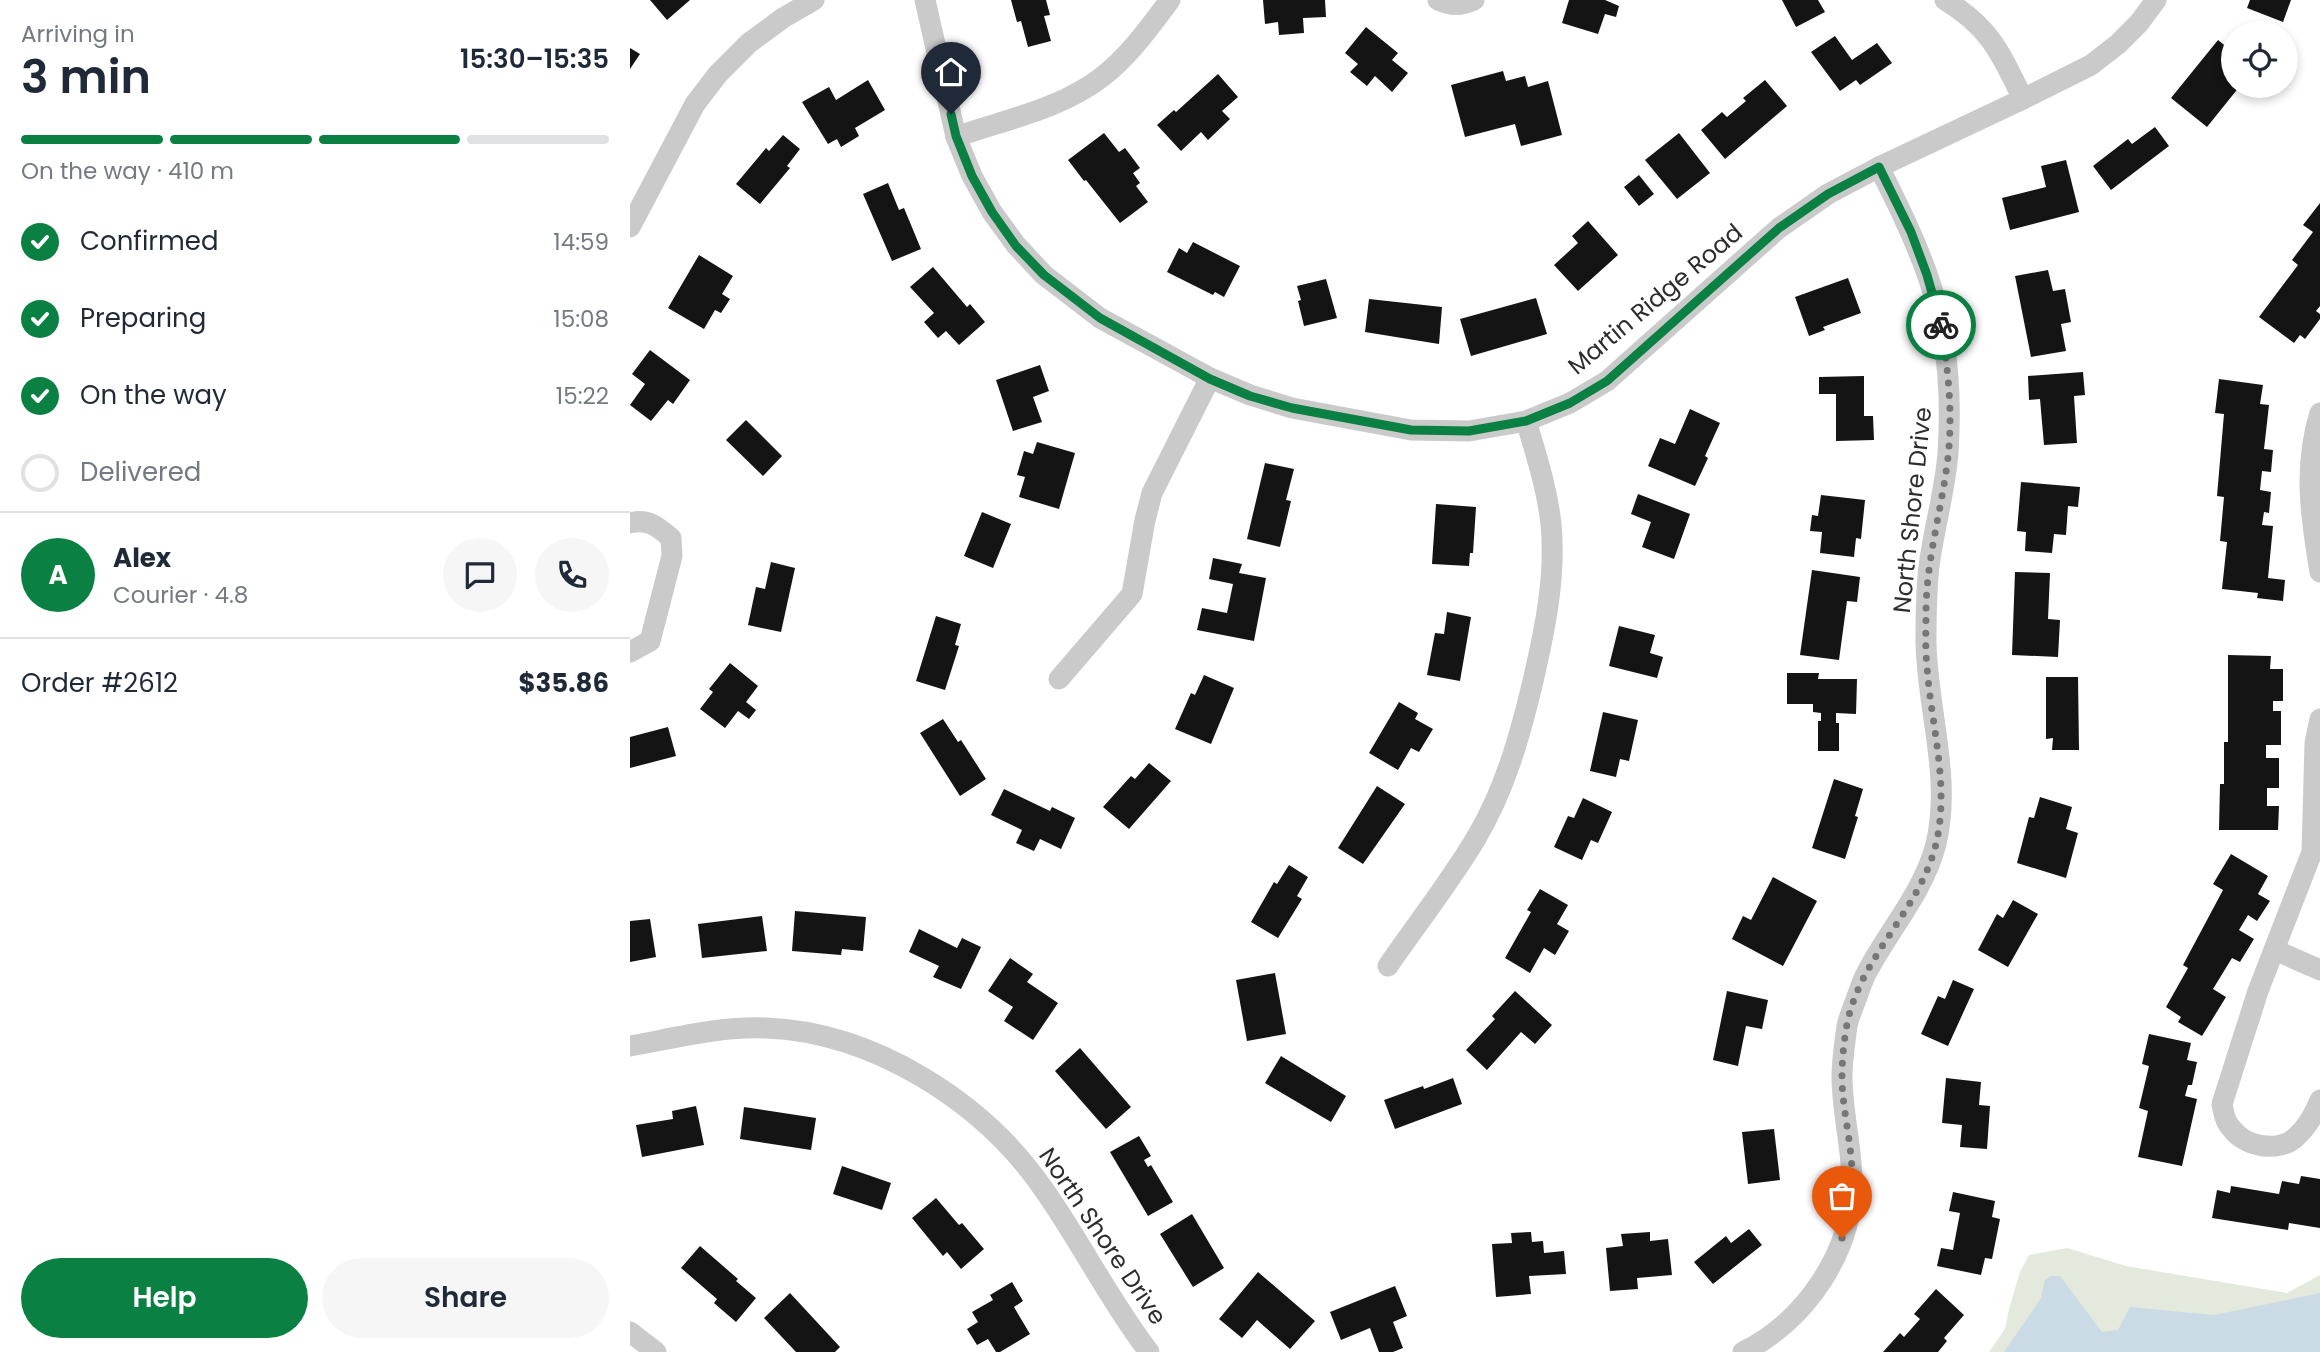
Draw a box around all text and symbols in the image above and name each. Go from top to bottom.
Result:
text: Arriving in [21,18,135,50]
map controls [2221,21,2298,98]
button: locate [2221,21,2298,98]
text: 15:30–15:35 [460,41,609,77]
pin [921,42,981,114]
text: 3 min [21,45,151,109]
icon: home [932,53,970,91]
text: On the way · 410 m [21,155,234,187]
street label: Martin Ridge Road [1561,216,1749,382]
icon: check [21,223,59,261]
text: Confirmed [80,223,218,259]
text: 14:59 [553,226,609,258]
courier [1906,290,1976,360]
icon: check [21,300,59,338]
text: Preparing [80,300,206,336]
text: 15:08 [553,303,609,335]
icon: bike [1922,306,1960,344]
icon: check [21,377,59,415]
text: On the way [80,377,227,413]
text: 15:22 [556,380,609,412]
street label: North Shore Drive [1885,405,1939,615]
text: Delivered [80,454,201,490]
button: chat [443,538,517,612]
button: phone [535,538,609,612]
text: Alex [113,540,171,576]
text: A [48,557,68,593]
text: Courier · 4.8 [113,579,248,611]
text: Order #2612 [21,665,178,701]
text: $35.86 [519,665,609,701]
street label: North Shore Drive [1031,1141,1175,1331]
pin [1812,1166,1872,1238]
icon: bag [1823,1177,1861,1215]
button: Help [21,1258,308,1338]
button: Share [322,1258,609,1338]

